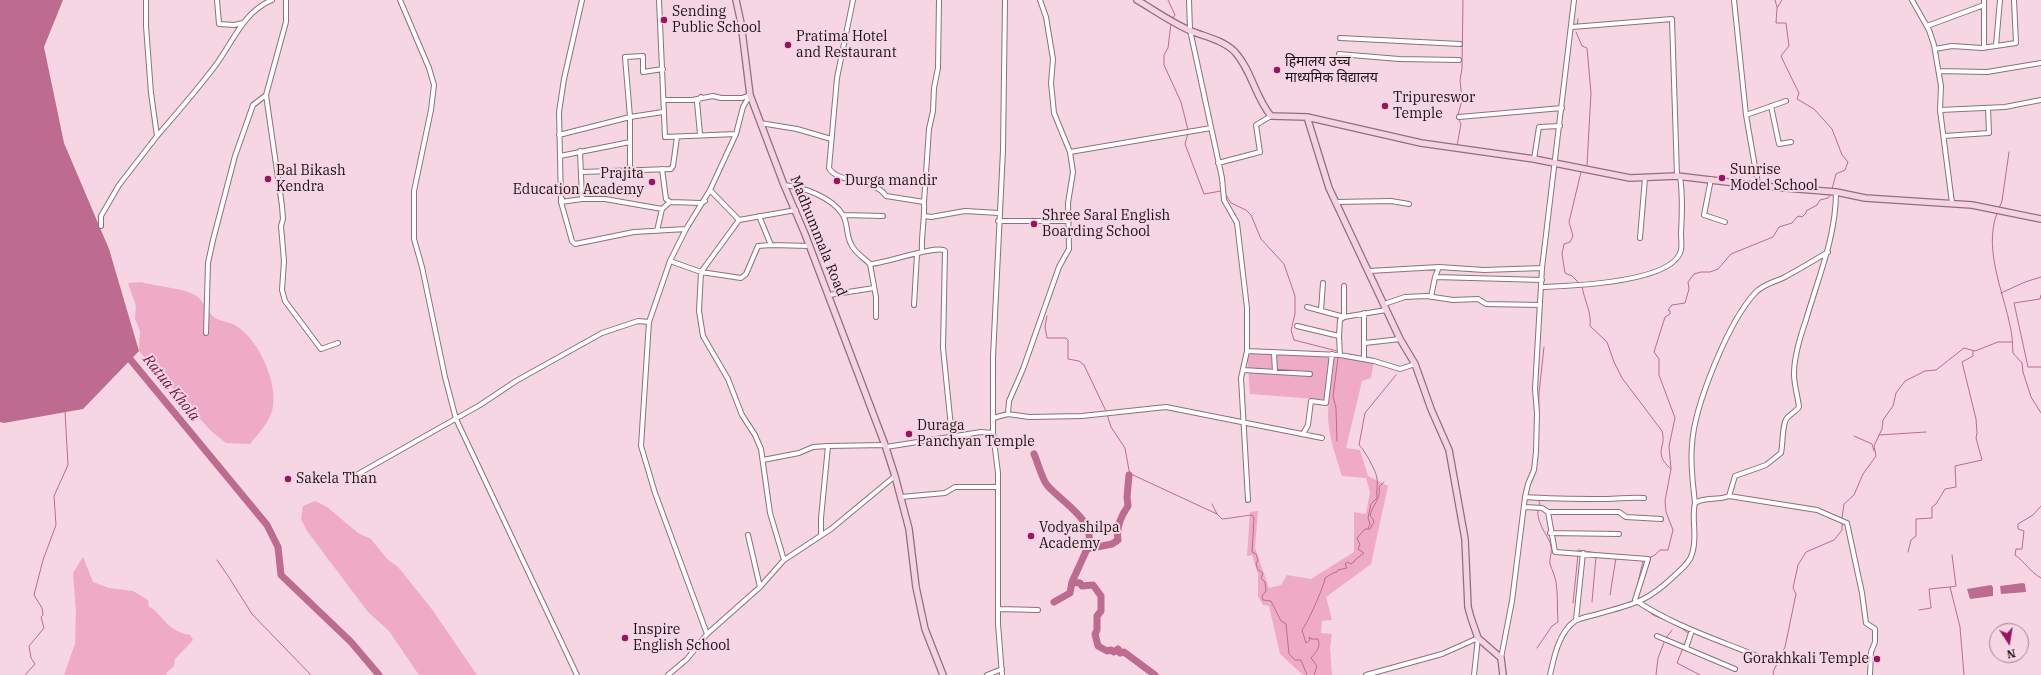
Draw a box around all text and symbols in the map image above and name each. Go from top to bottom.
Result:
place label: Sending Public School [672,4,761,36]
marker: Sending Public School [659,15,669,25]
place label: Pratima Hotel and Restaurant [796,29,897,62]
marker: Pratima Hotel and Restaurant [783,40,793,50]
place label: हिमालय उच्च माध्यमिक विद्यालय [1285,54,1378,86]
marker: हिमालय उच्च माध्यमिक विद्यालय [1272,65,1282,75]
place label: Tripureswor Temple [1393,90,1475,122]
marker: Tripureswor Temple [1380,101,1390,111]
place label: Sunrise Model School [1730,162,1818,194]
place label: Bal Bikash Kendra [276,163,346,196]
place label: Prajita Education Academy [513,166,644,198]
street label: Madhummala Road [786,173,850,299]
place label: Durga mandir [845,173,937,189]
marker: Sunrise Model School [1717,173,1727,183]
marker: Bal Bikash Kendra [263,174,273,184]
marker: Durga mandir [832,176,842,186]
marker: Prajita Education Academy [647,177,657,187]
place label: Shree Saral English Boarding School [1042,208,1170,240]
marker: Shree Saral English Boarding School [1029,219,1039,229]
water label: Ratua Khola [139,351,203,425]
place label: Duraga Panchyan Temple [917,418,1035,450]
marker: Duraga Panchyan Temple [904,429,914,439]
place label: Sakela Than [296,471,377,487]
marker: Sakela Than [283,474,293,484]
place label: Vodyashilpa Academy [1039,520,1120,552]
marker: Vodyashilpa Academy [1026,531,1036,541]
place label: Inspire English School [633,622,730,654]
north arrow [1989,623,2029,663]
marker: Inspire English School [620,633,630,643]
text: N [2006,646,2017,662]
place label: Gorakhkali Temple [1743,651,1869,667]
marker: Gorakhkali Temple [1872,654,1882,664]

